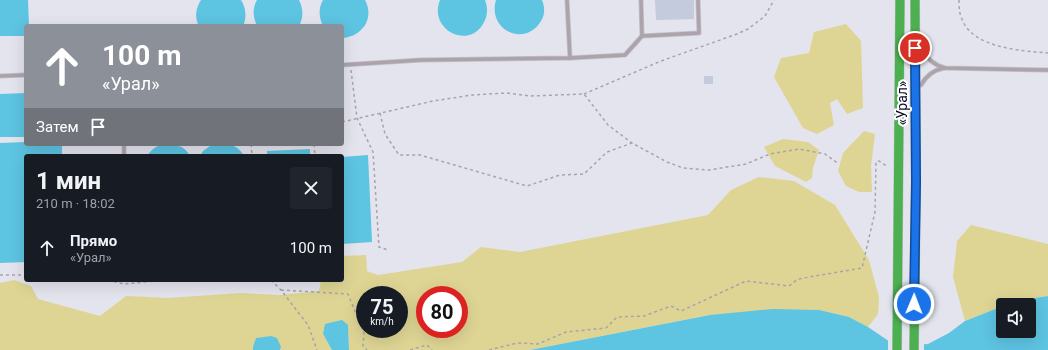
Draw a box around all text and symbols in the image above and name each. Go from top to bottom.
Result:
pin [898,31,932,65]
icon: arrive [904,37,926,59]
text: 100 m [102,39,181,72]
icon: ahead [36,40,88,92]
text: «Урал» [102,73,160,94]
street label: «Урал» [894,80,910,125]
icon: arrive [87,116,109,138]
text: Затем [36,118,79,136]
text: 1 мин [36,167,101,195]
button: close [290,167,332,209]
text: 210 m · 18:02 [36,196,115,211]
text: Прямо [70,232,117,250]
icon: ahead [36,237,58,259]
text: 100 m [290,239,332,257]
text: «Урал» [70,250,112,265]
position arrow [893,283,935,325]
speed limit sign: 80 [416,286,468,338]
text: 75 [371,295,393,319]
map controls [996,298,1036,338]
button: sound [996,298,1036,338]
text: km/h [370,316,394,327]

